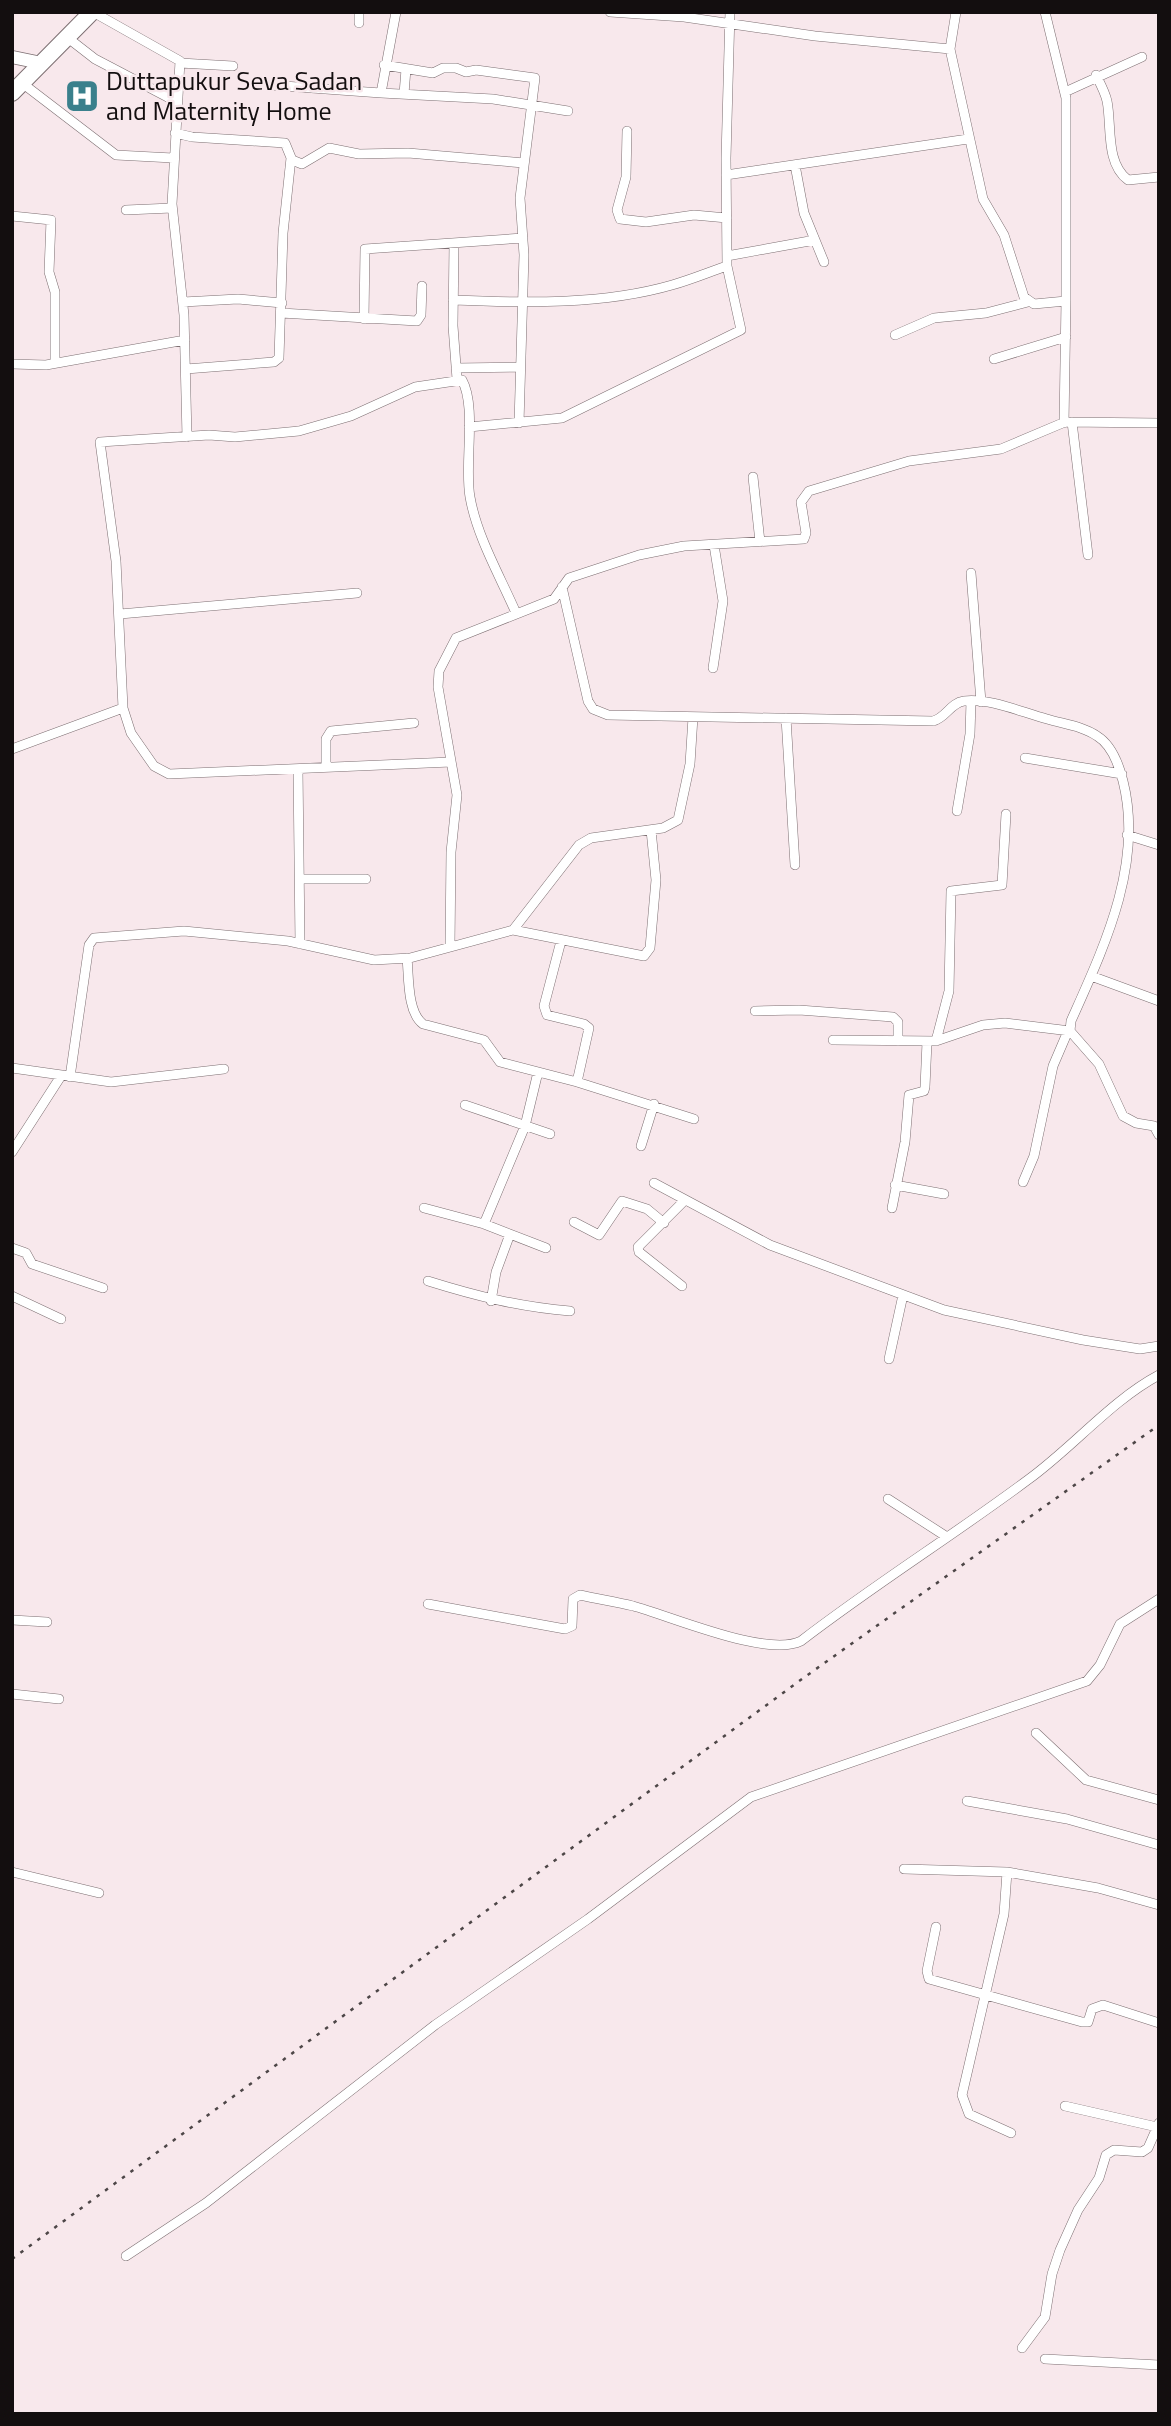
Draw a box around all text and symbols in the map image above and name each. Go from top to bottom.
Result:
place label: Duttapukur Seva Sadan and Maternity Home [106,61,362,130]
hospital icon: Duttapukur Seva Sadan and Maternity Home [63,77,101,115]

